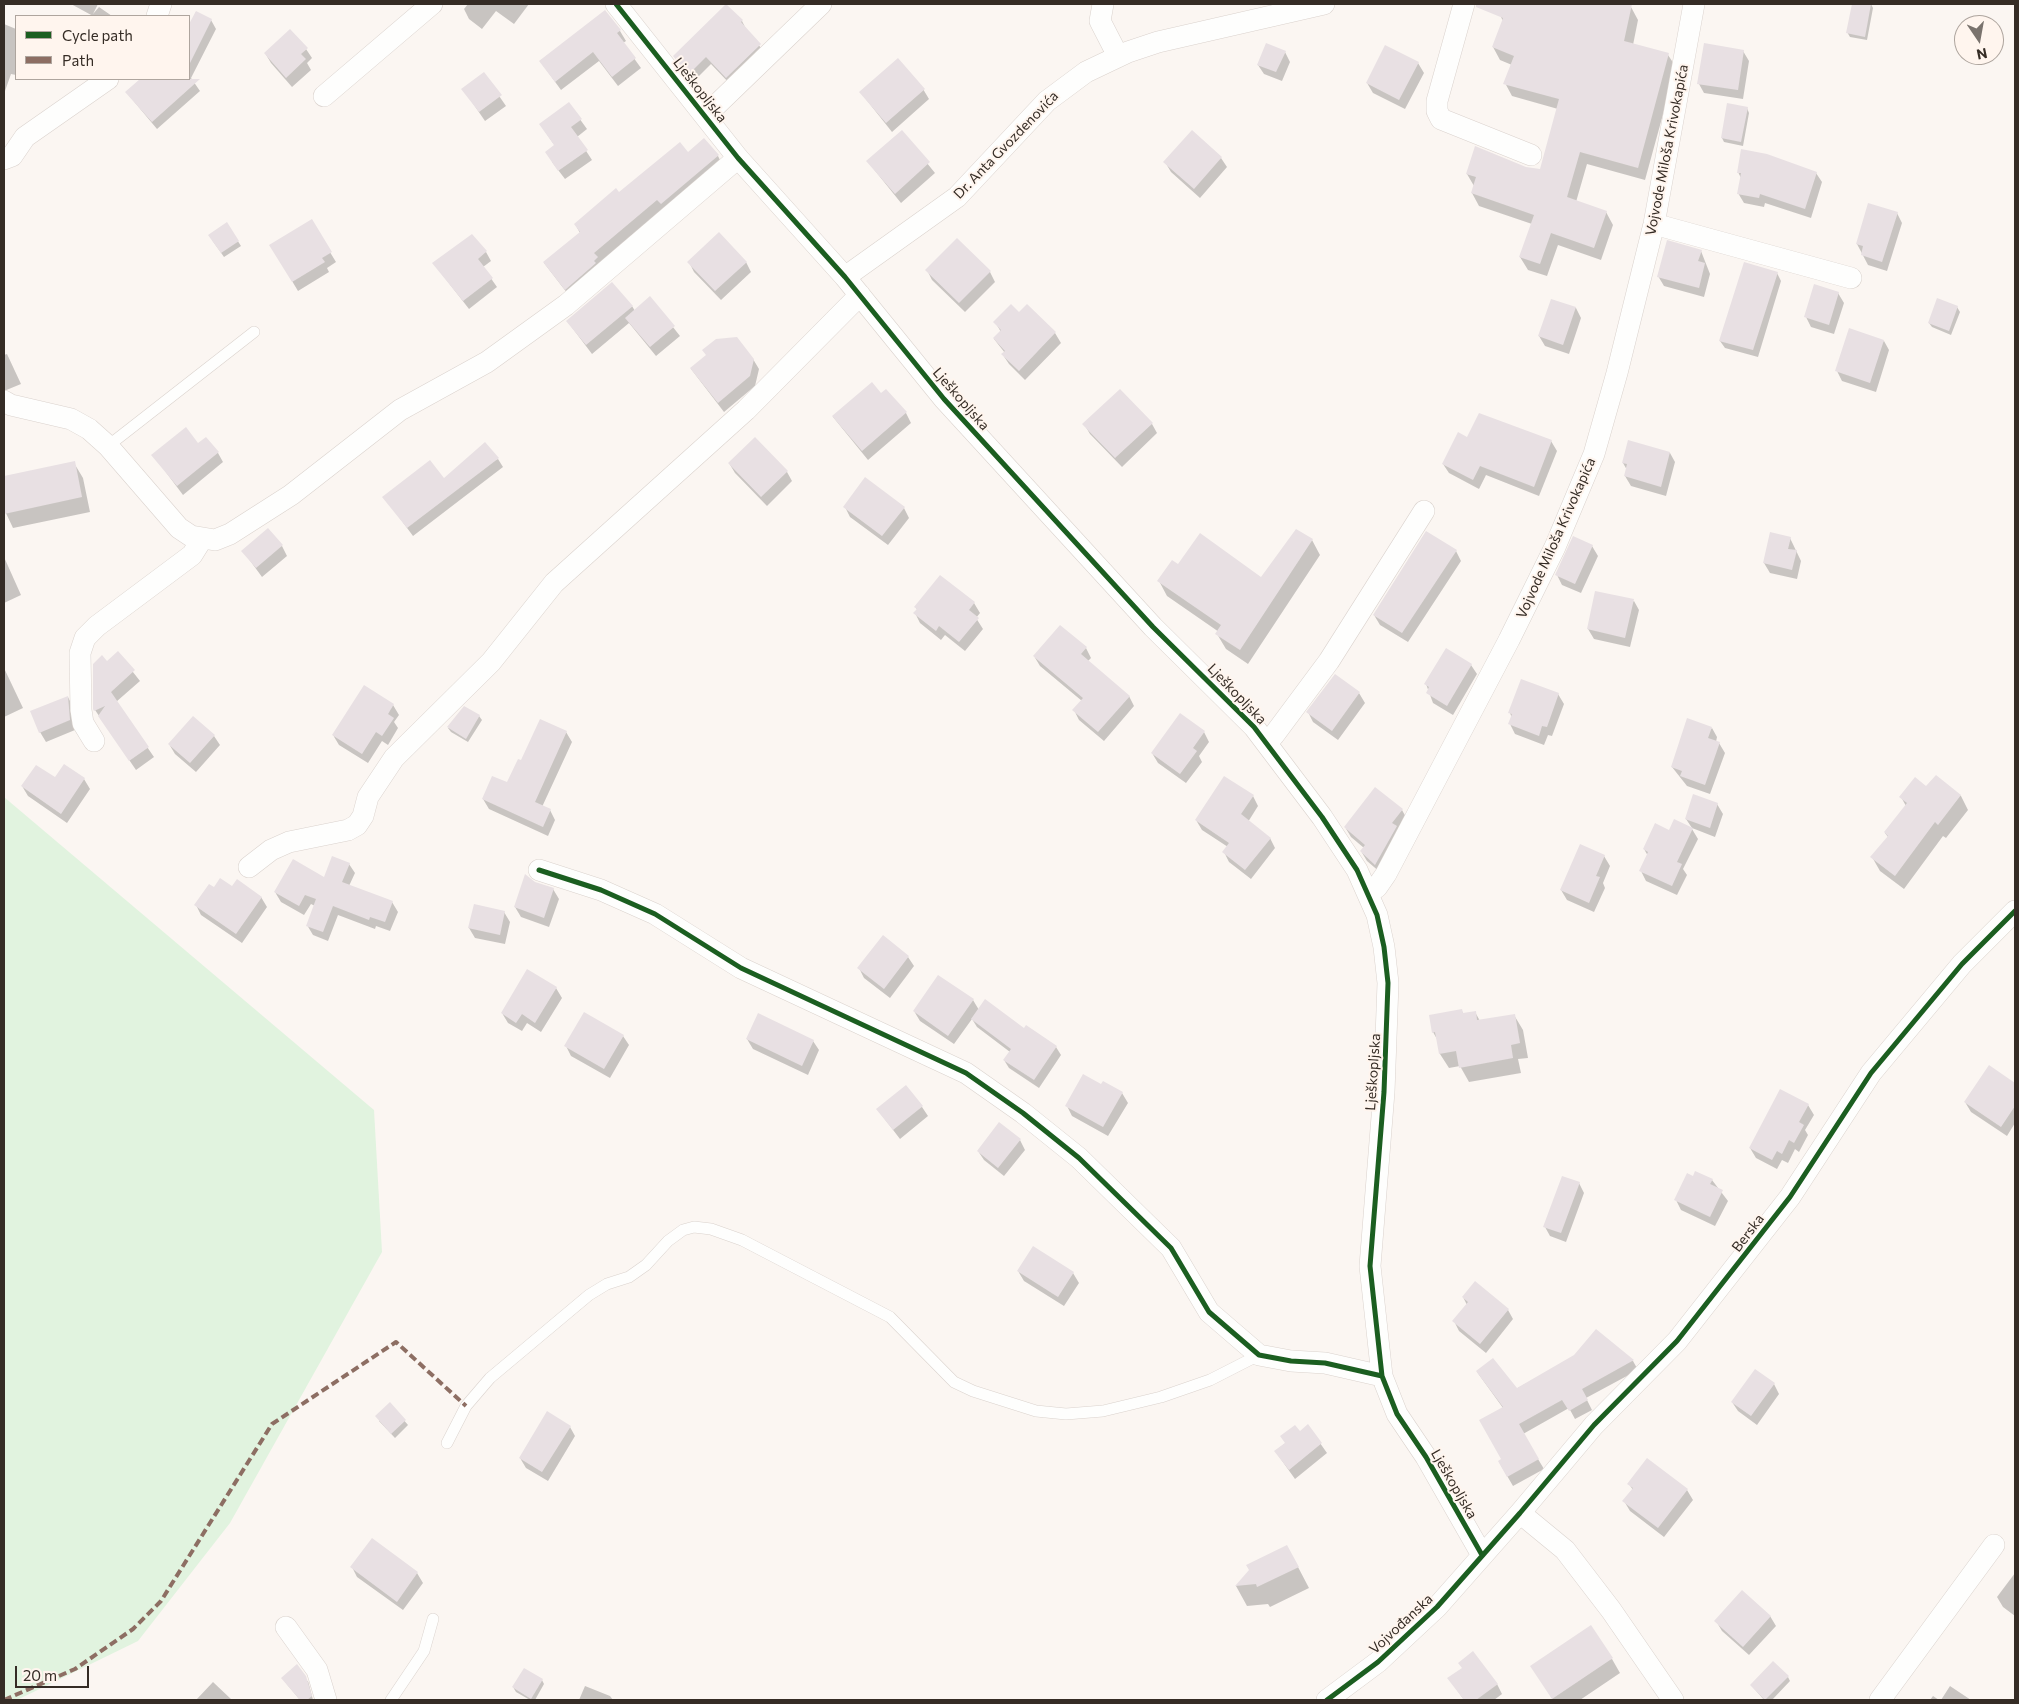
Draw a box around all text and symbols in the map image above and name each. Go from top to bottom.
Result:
legend [15,15,190,80]
north arrow [1954,15,2004,65]
text: Cycle path [62,26,133,44]
text: N [1975,45,1989,64]
text: Path [62,51,94,69]
street label: Lješkopljska [669,54,731,126]
street label: Vojvode Miloša Krivokapića [1642,63,1692,237]
street label: Dr. Anta Gvozdenovića [950,88,1062,202]
street label: Lješkopljska [929,364,993,434]
street label: Vojvode Miloša Krivokapića [1513,455,1599,621]
street label: Lješkopljska [1204,660,1270,728]
street label: Lješkopljska [1362,1033,1384,1111]
street label: Berska [1728,1211,1768,1255]
street label: Lješkopljska [1427,1446,1481,1522]
street label: Vojvođanska [1366,1590,1436,1658]
scale bar [18,1656,91,1688]
text: 20 m [23,1666,57,1684]

